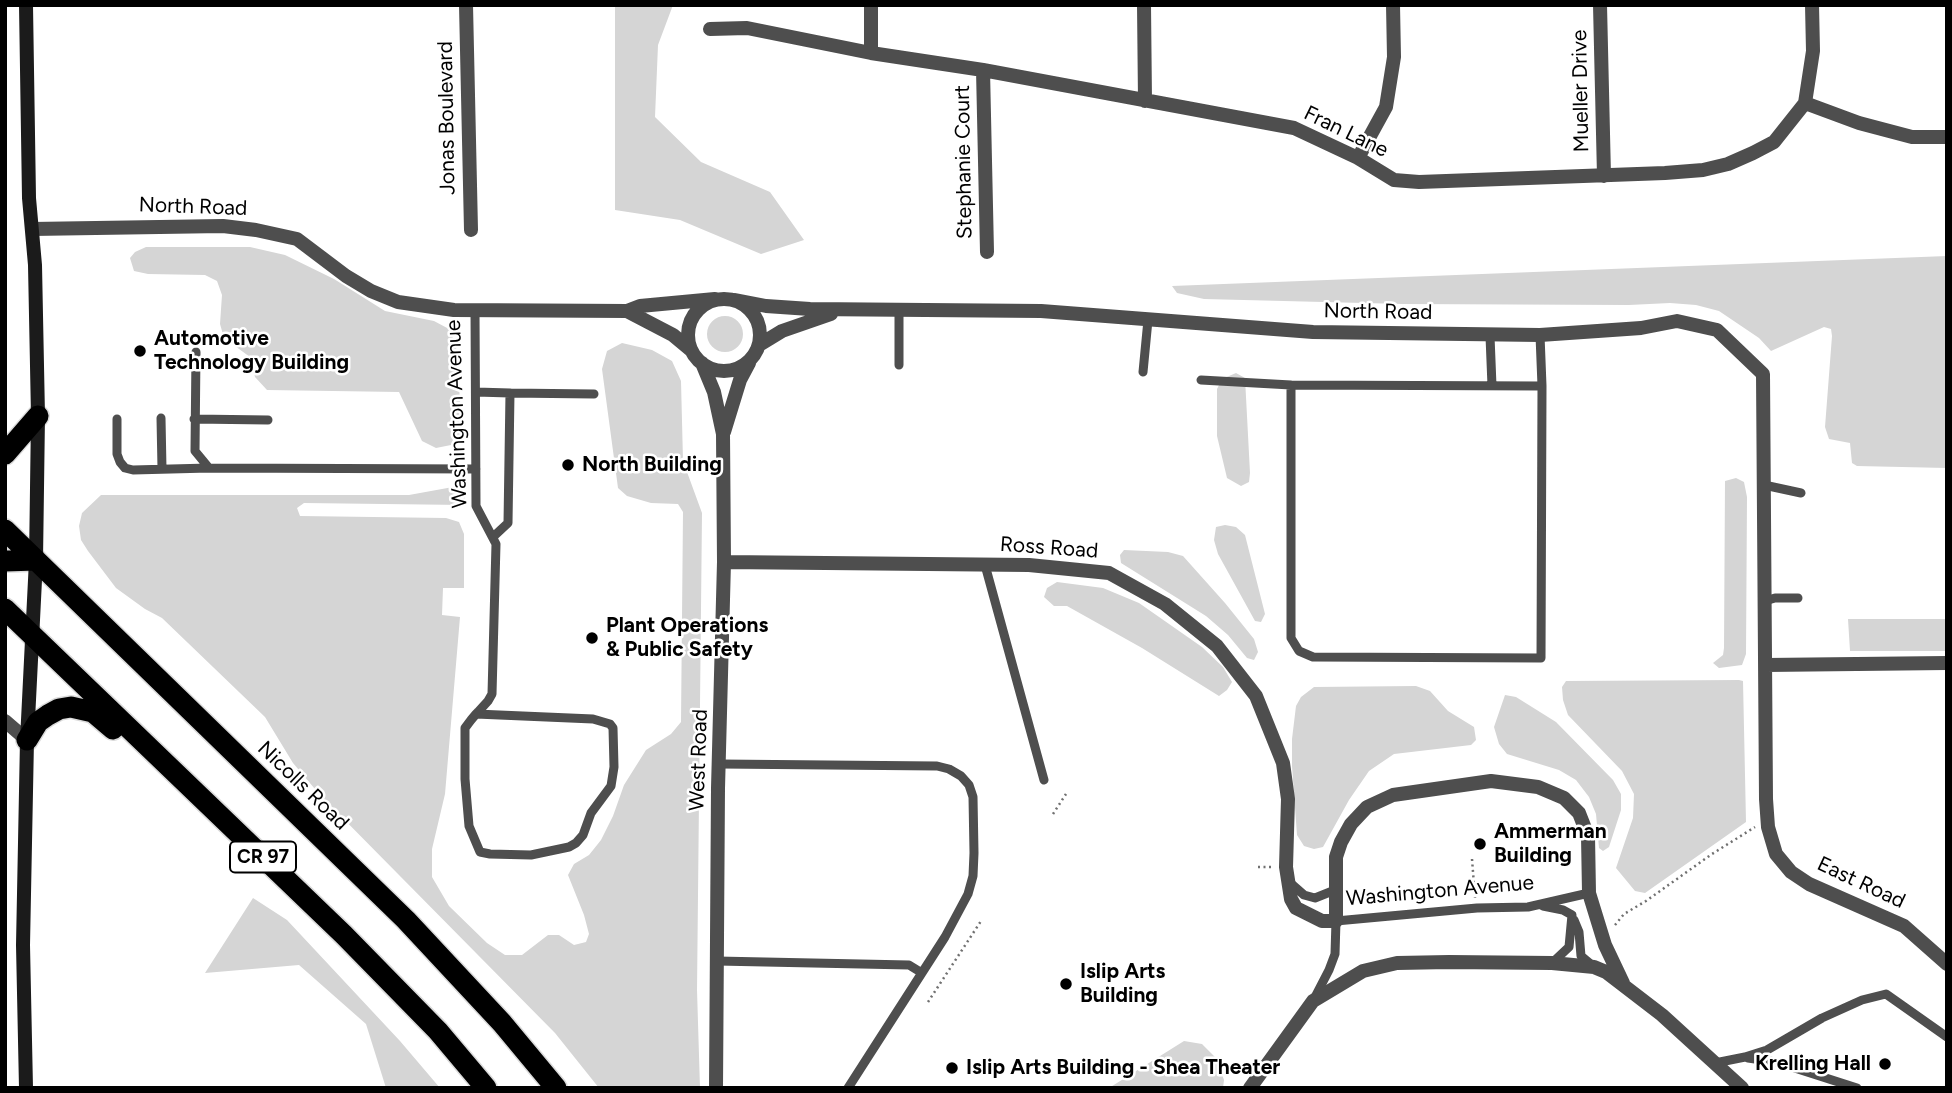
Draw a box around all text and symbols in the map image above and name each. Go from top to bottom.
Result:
street label: Mueller Drive [1567,30,1595,152]
street label: Jonas Boulevard [433,41,461,195]
street label: Stephanie Court [950,85,978,239]
street label: Fran Lane [1300,101,1392,163]
street label: North Road [138,193,248,221]
street label: North Road [1323,298,1433,326]
street label: Washington Avenue [441,319,473,509]
place label: Automotive Technology Building [154,326,349,376]
marker: Automotive Technology Building [132,343,148,359]
place label: North Building [582,452,722,478]
marker: North Building [560,457,576,473]
street label: Ross Road [999,532,1099,564]
place label: Plant Operations & Public Safety [606,613,768,663]
marker: Plant Operations & Public Safety [584,630,600,646]
street label: West Road [685,709,713,811]
street label: Nicolls Road [252,736,354,836]
place label: Ammerman Building [1494,819,1607,869]
marker: Ammerman Building [1472,836,1488,852]
road number: CR 97 [230,842,296,872]
street label: East Road [1813,852,1909,914]
street label: Washington Avenue [1345,870,1535,912]
place label: Islip Arts Building [1080,959,1165,1009]
marker: Islip Arts Building [1058,976,1074,992]
place label: Krelling Hall [1755,1051,1871,1077]
place label: Islip Arts Building - Shea Theater [966,1055,1280,1081]
marker: Krelling Hall [1877,1056,1893,1072]
marker: Islip Arts Building - Shea Theater [944,1060,960,1076]

